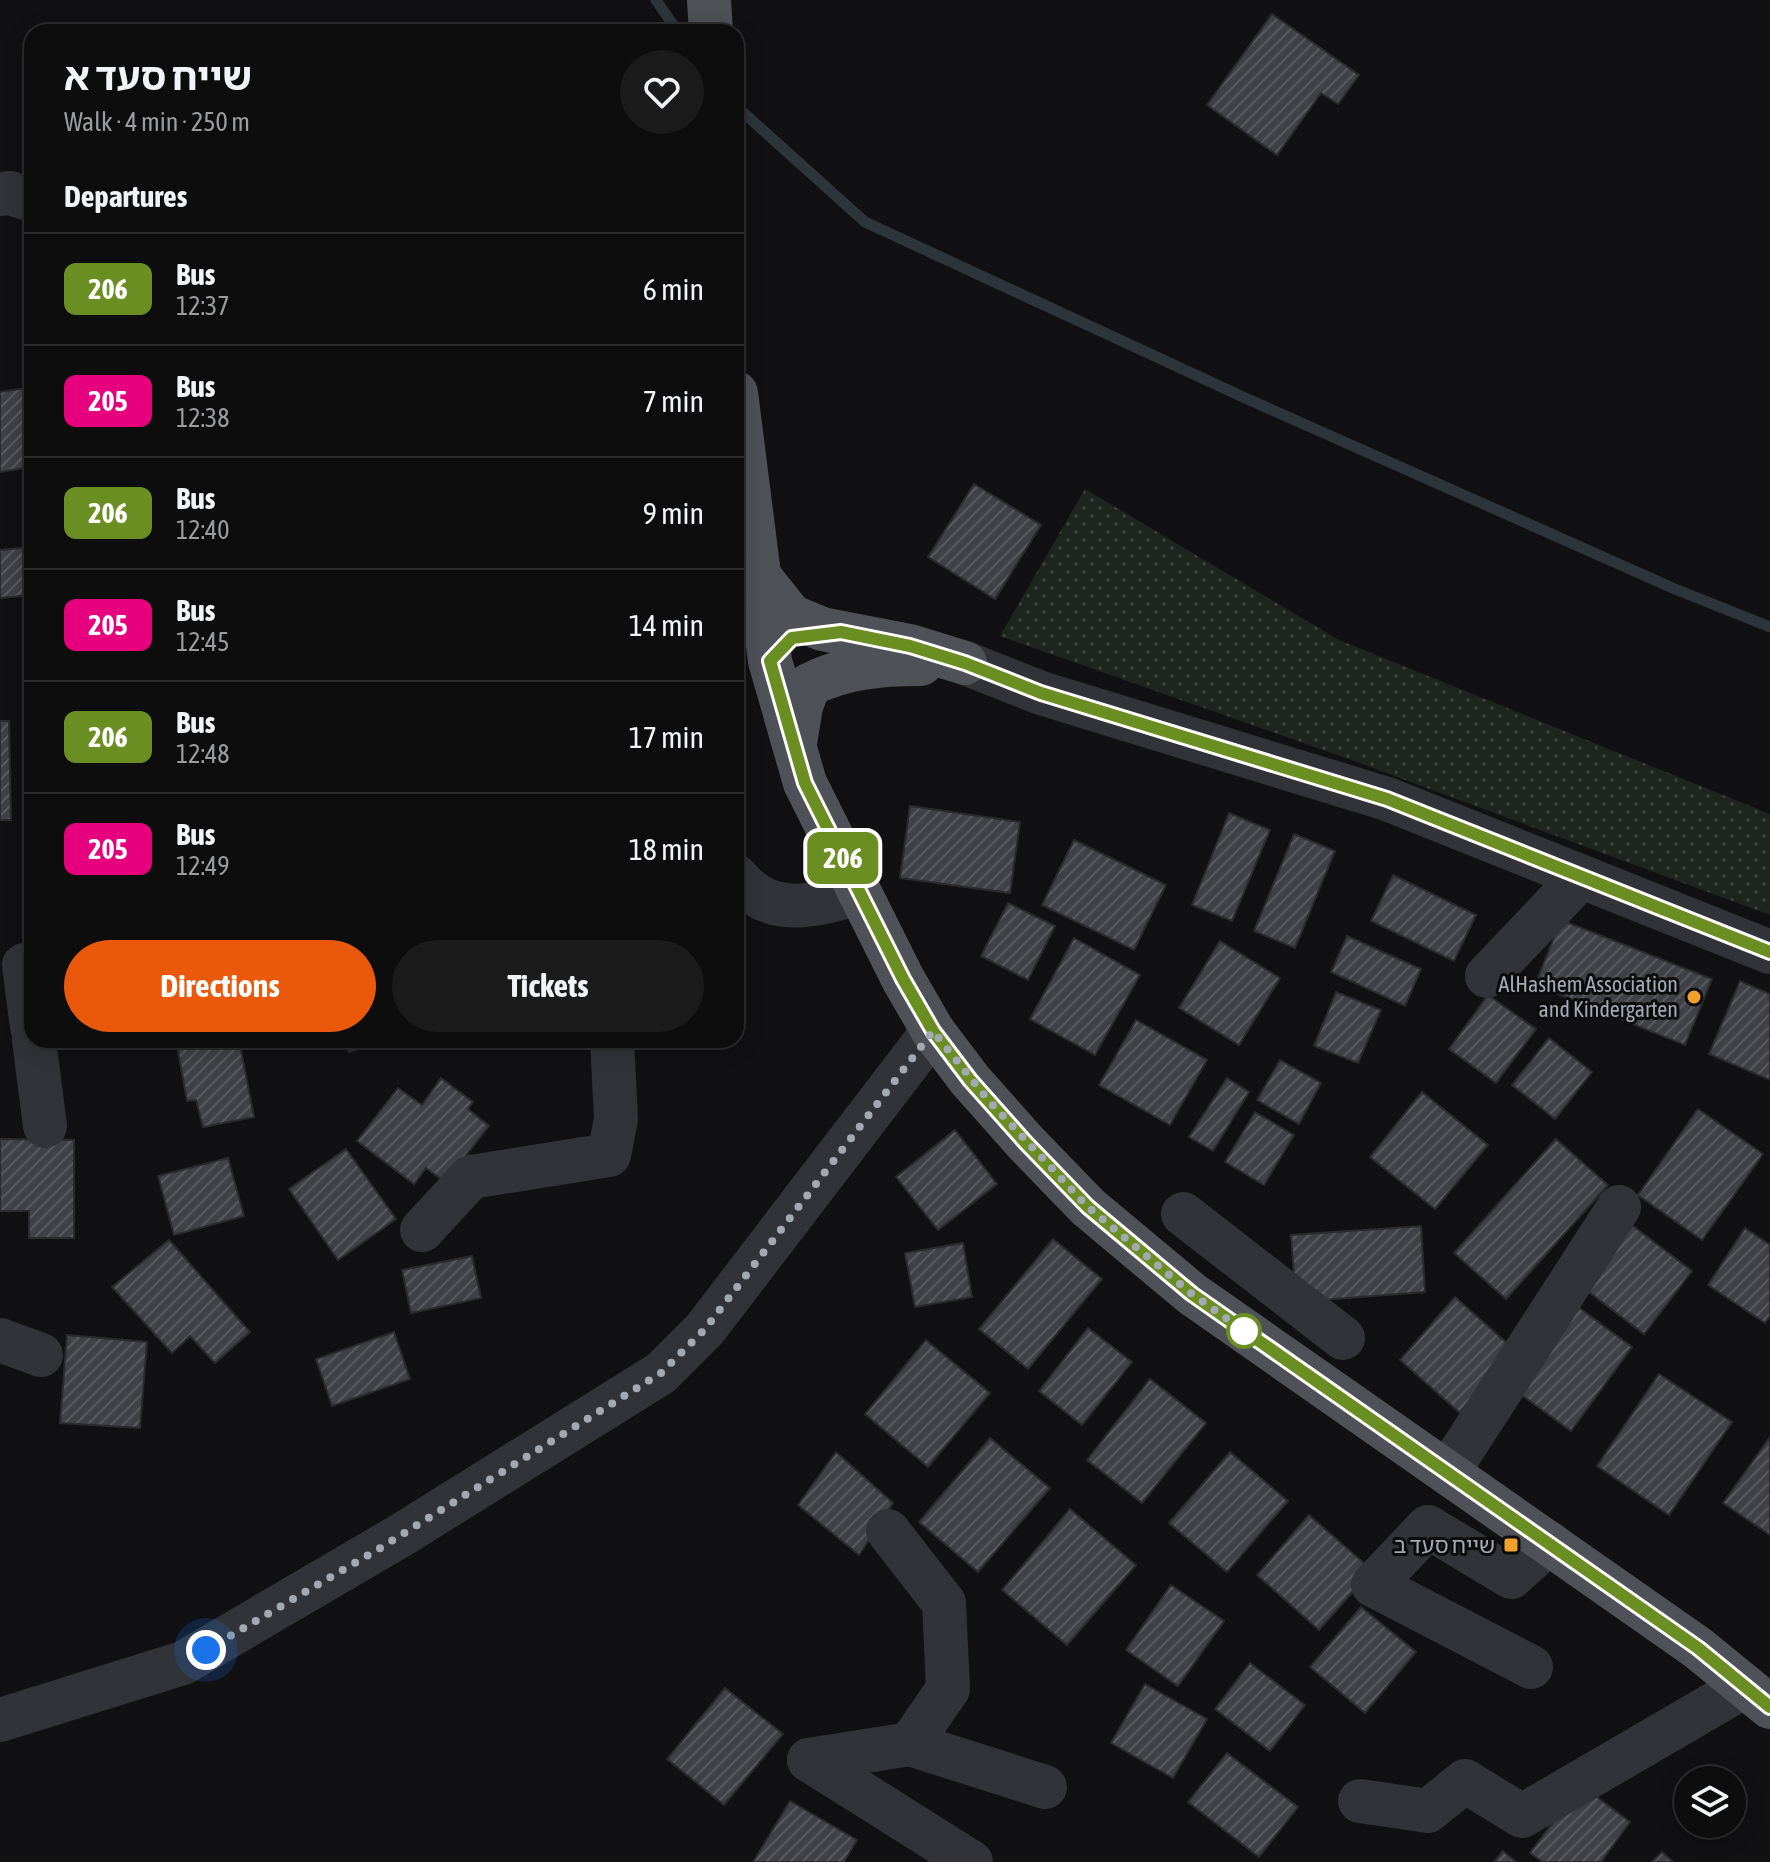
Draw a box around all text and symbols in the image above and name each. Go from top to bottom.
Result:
button: heart [620,50,704,134]
text: שייח סעד א [64,55,252,98]
text: Walk · 4 min · 250 m [64,107,250,137]
text: Departures [64,179,187,213]
text: Bus [176,257,215,291]
text: 6 min [643,272,704,306]
text: 206 [88,273,128,305]
text: 12:37 [176,291,230,321]
text: Bus [176,369,215,403]
text: 7 min [643,384,704,418]
text: 205 [88,385,128,417]
text: 12:38 [176,403,230,433]
text: Bus [176,481,215,515]
text: 9 min [643,496,704,530]
text: 206 [88,497,128,529]
text: 12:40 [176,515,230,545]
text: Bus [176,593,215,627]
text: 14 min [629,608,704,642]
text: 205 [88,609,128,641]
text: 12:45 [176,627,230,657]
text: Bus [176,705,215,739]
text: 17 min [629,720,704,754]
text: 206 [88,721,128,753]
text: 12:48 [176,739,230,769]
text: Bus [176,817,215,851]
text: 18 min [629,832,704,866]
line badge: 206 [797,832,889,884]
text: 205 [88,833,128,865]
text: 206 [823,842,863,874]
text: 12:49 [176,851,230,881]
button: Directions [64,940,376,1032]
button: Tickets [392,940,704,1032]
place label: AlHashem Association and Kindergarten [1499,971,1678,1022]
marker: AlHashem Association and Kindergarten [1685,988,1703,1006]
unlabelled marker [1227,1314,1261,1348]
place label: שייח סעד ב [1394,1532,1495,1558]
marker: שייח סעד ב [1502,1536,1520,1554]
your location [186,1630,226,1670]
map controls [1674,1766,1746,1838]
button: layers [1674,1766,1746,1838]

